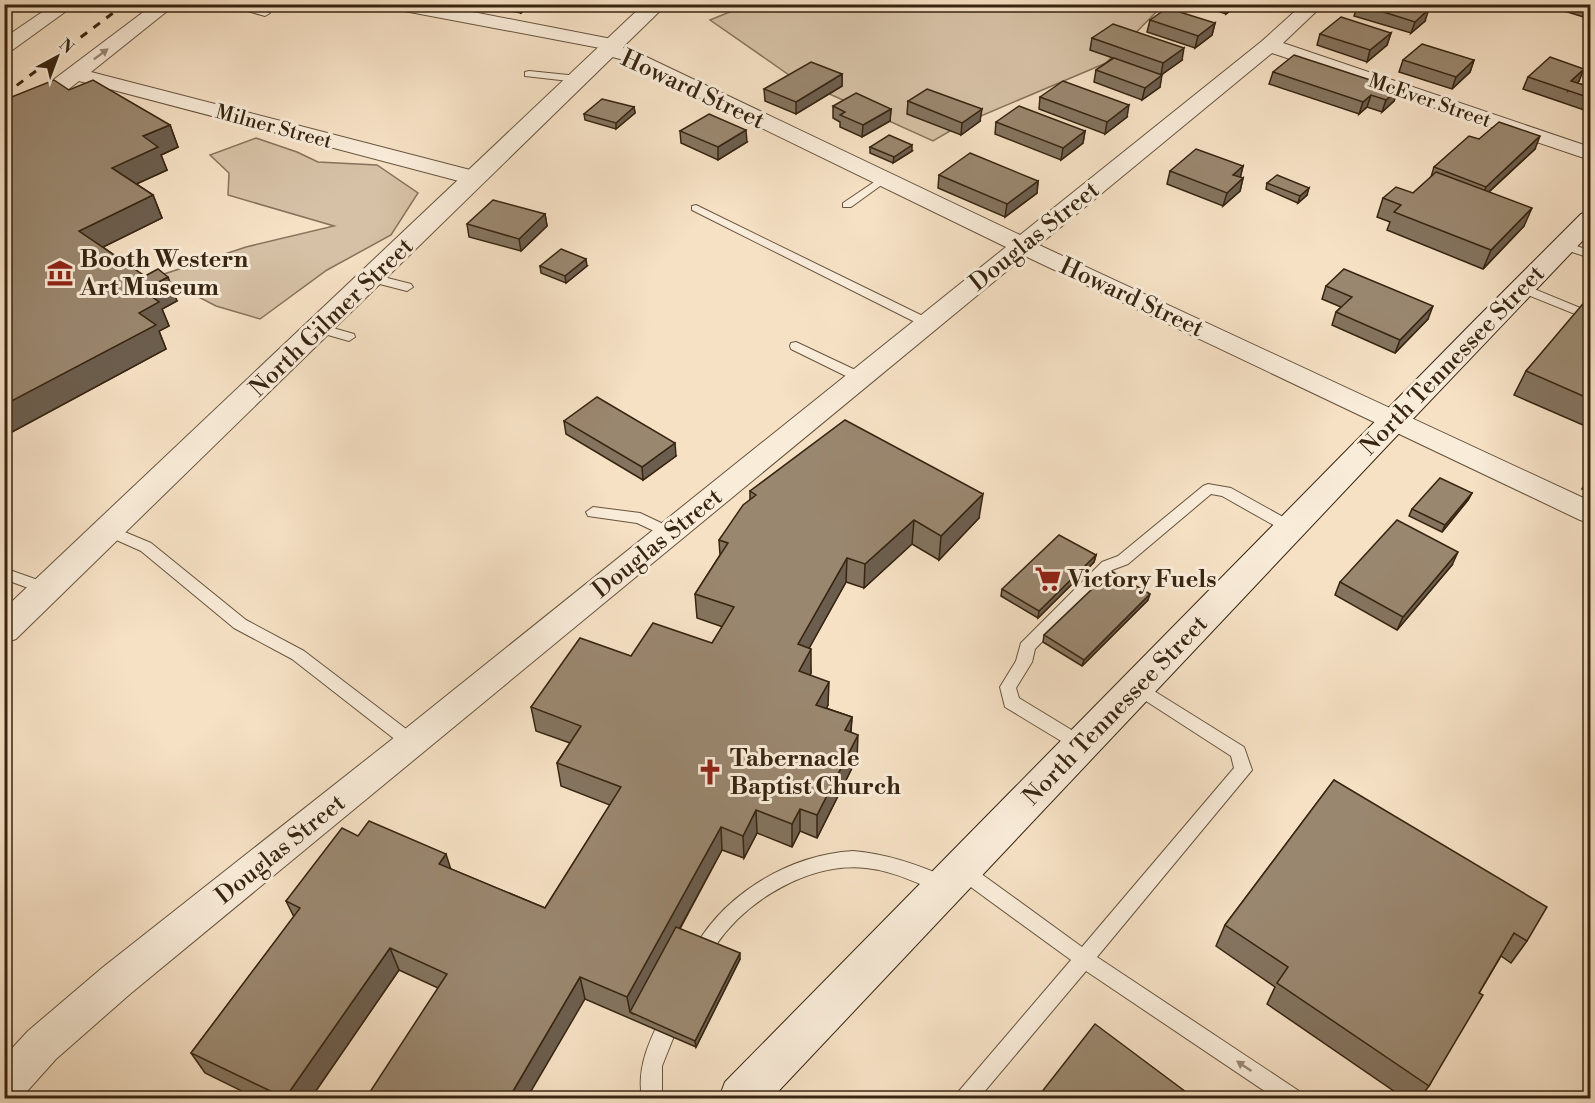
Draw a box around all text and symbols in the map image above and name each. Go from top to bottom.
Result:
north arrow [27,27,87,87]
text: N [55,35,78,58]
street label: Howard Street [616,44,770,136]
one-way arrow [94,49,109,61]
street label: McEver Street [1365,69,1494,134]
street label: Milner Street [213,100,334,155]
street label: Douglas Street [964,175,1106,298]
street label: North Gilmer Street [243,231,420,404]
place label: Booth Western Art Museum [79,245,248,303]
street label: Howard Street [1055,252,1209,344]
museum icon: Booth Western Art Museum [45,258,75,288]
street label: North Tennessee Street [1354,259,1552,462]
street label: Douglas Street [587,482,729,605]
supermarket icon: Victory Fuels [1033,564,1063,594]
place label: Victory Fuels [1067,565,1217,595]
street label: North Tennessee Street [1017,609,1215,812]
place label: Tabernacle Baptist Church [730,744,901,802]
church icon: Tabernacle Baptist Church [695,757,725,787]
street label: Douglas Street [210,788,352,911]
one-way arrow [1236,1061,1252,1072]

